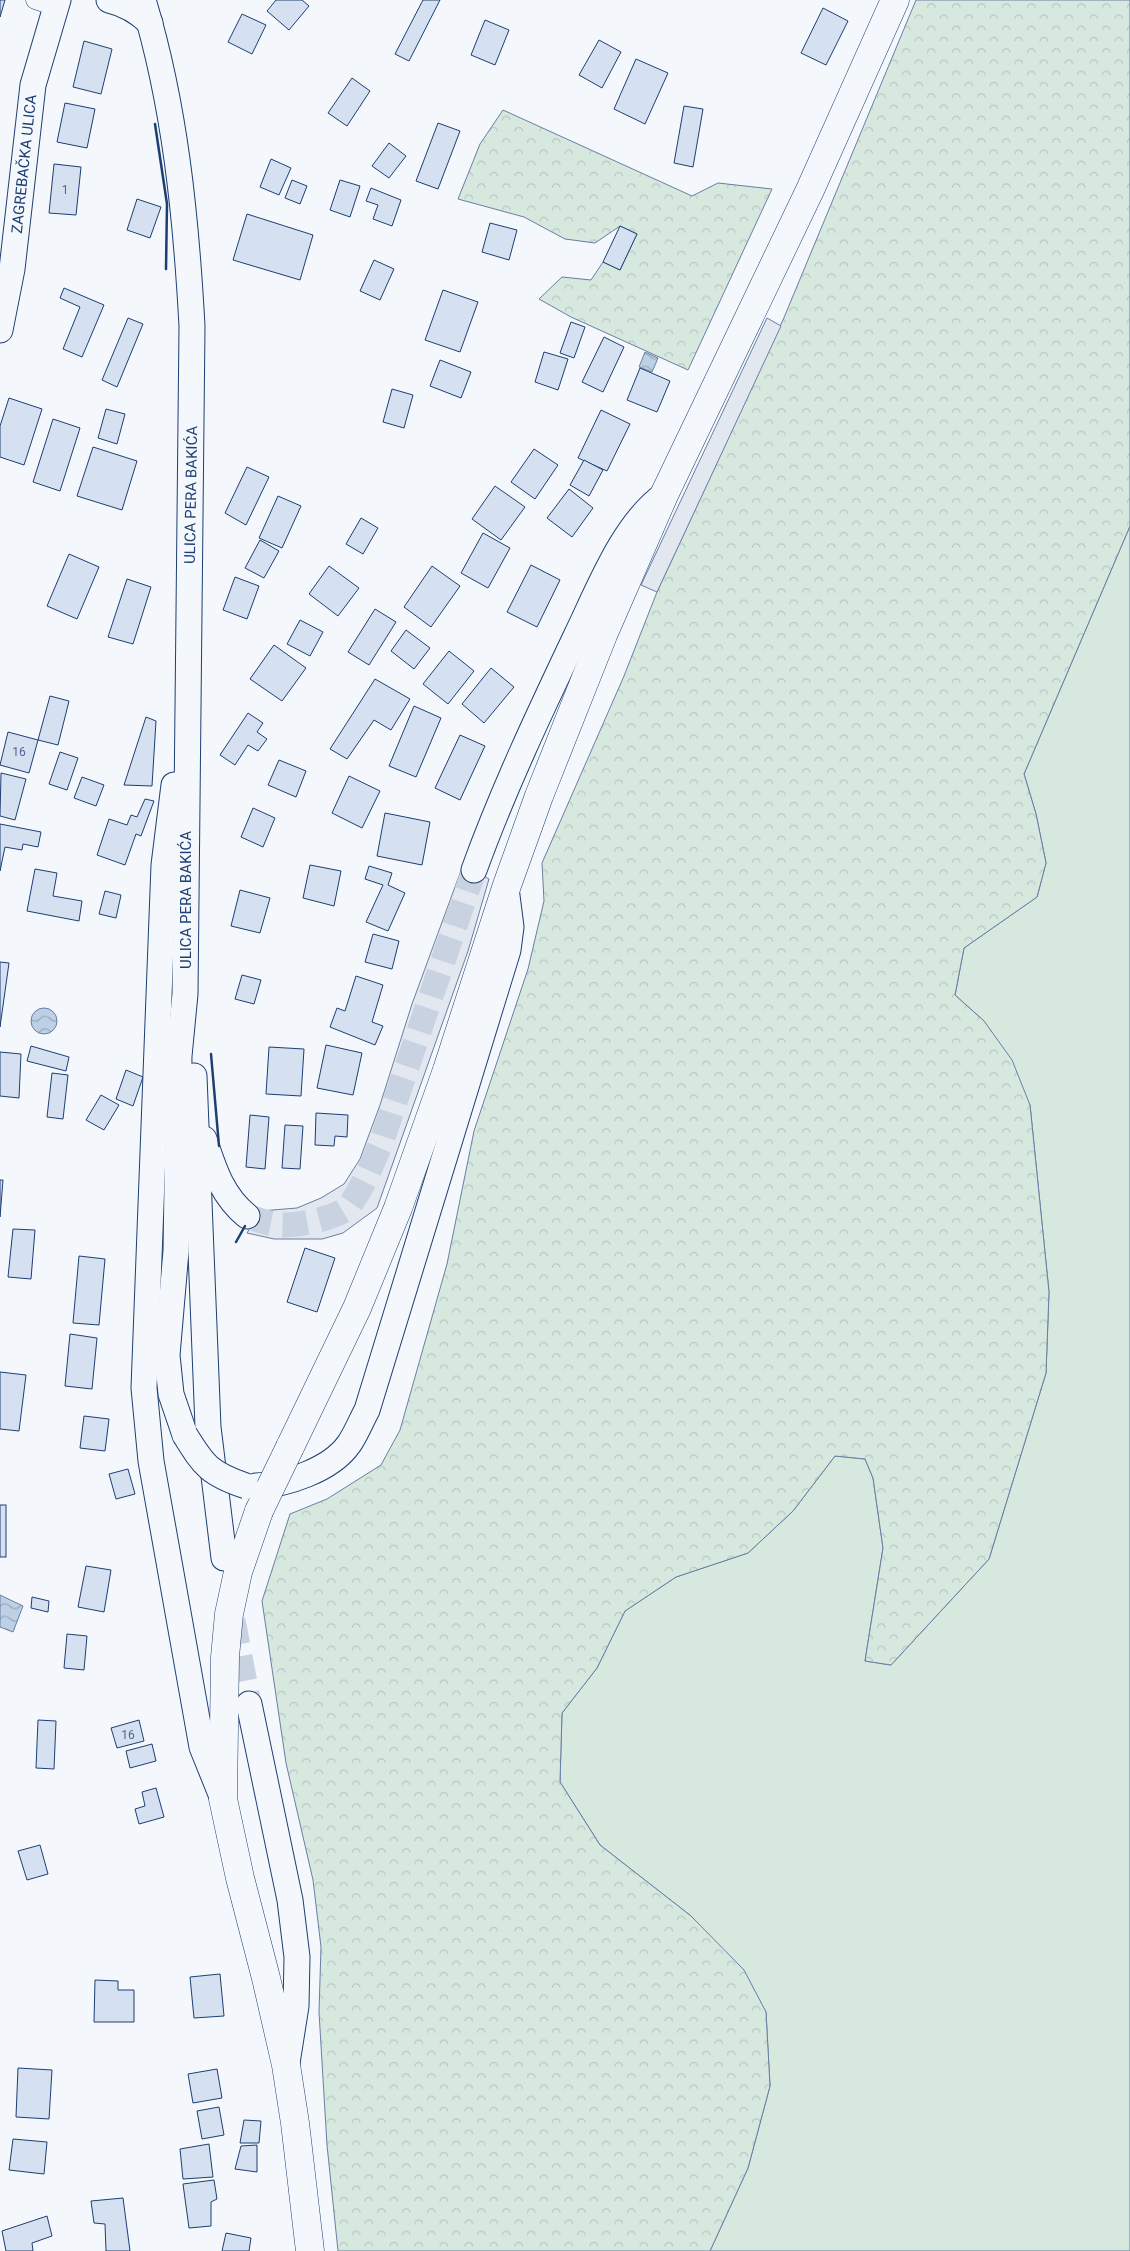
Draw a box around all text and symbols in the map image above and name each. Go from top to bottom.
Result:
street label: ZAGREBAČKA ULICA [8,93,40,235]
house number: 1 [62,183,68,197]
street label: ULICA PERA BAKIĆA [181,426,201,564]
house number: 16 [12,745,26,759]
street label: ULICA PERA BAKIĆA [177,831,195,969]
house number: 16 [121,1728,135,1742]

